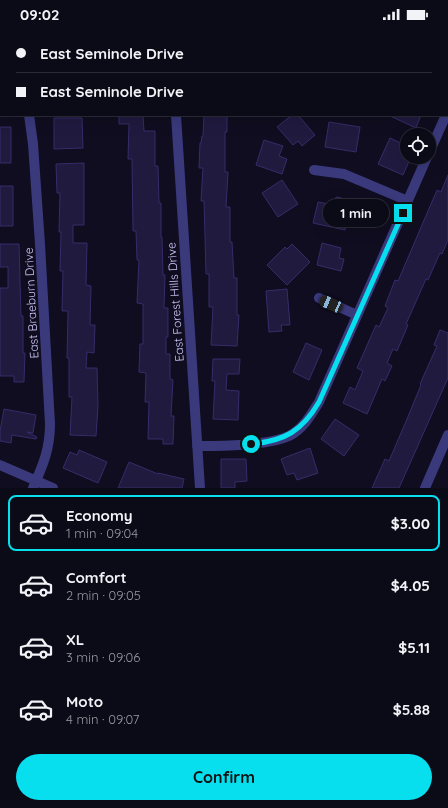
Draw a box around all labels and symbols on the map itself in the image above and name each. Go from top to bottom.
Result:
callout: 1 min [323,199,389,227]
route end [394,204,412,222]
street label: East Forest Hills Drive [163,242,187,362]
street label: East Braeburn Drive [21,247,41,359]
car [318,294,344,314]
route start [242,435,260,453]

